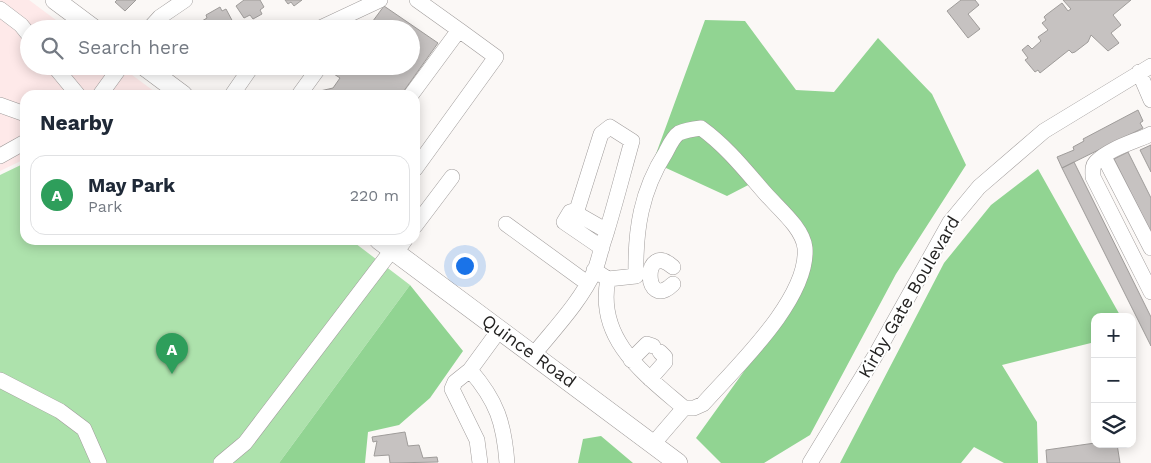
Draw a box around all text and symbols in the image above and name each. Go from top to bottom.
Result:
search box [20,20,420,75]
icon: search [38,34,66,62]
text: Search here [78,36,189,59]
text: Nearby [40,110,113,135]
text: May Park [88,174,175,197]
text: A [52,186,62,205]
text: 220 m [350,186,399,205]
text: Park [88,197,122,216]
street label: Kirby Gate Boulevard [854,212,964,382]
your location [452,253,478,279]
street label: Quince Road [478,309,580,392]
map controls [1091,313,1136,448]
button: + [1091,313,1136,358]
pin: A [156,333,188,374]
button: − [1091,358,1136,403]
button: layers [1091,403,1136,448]

